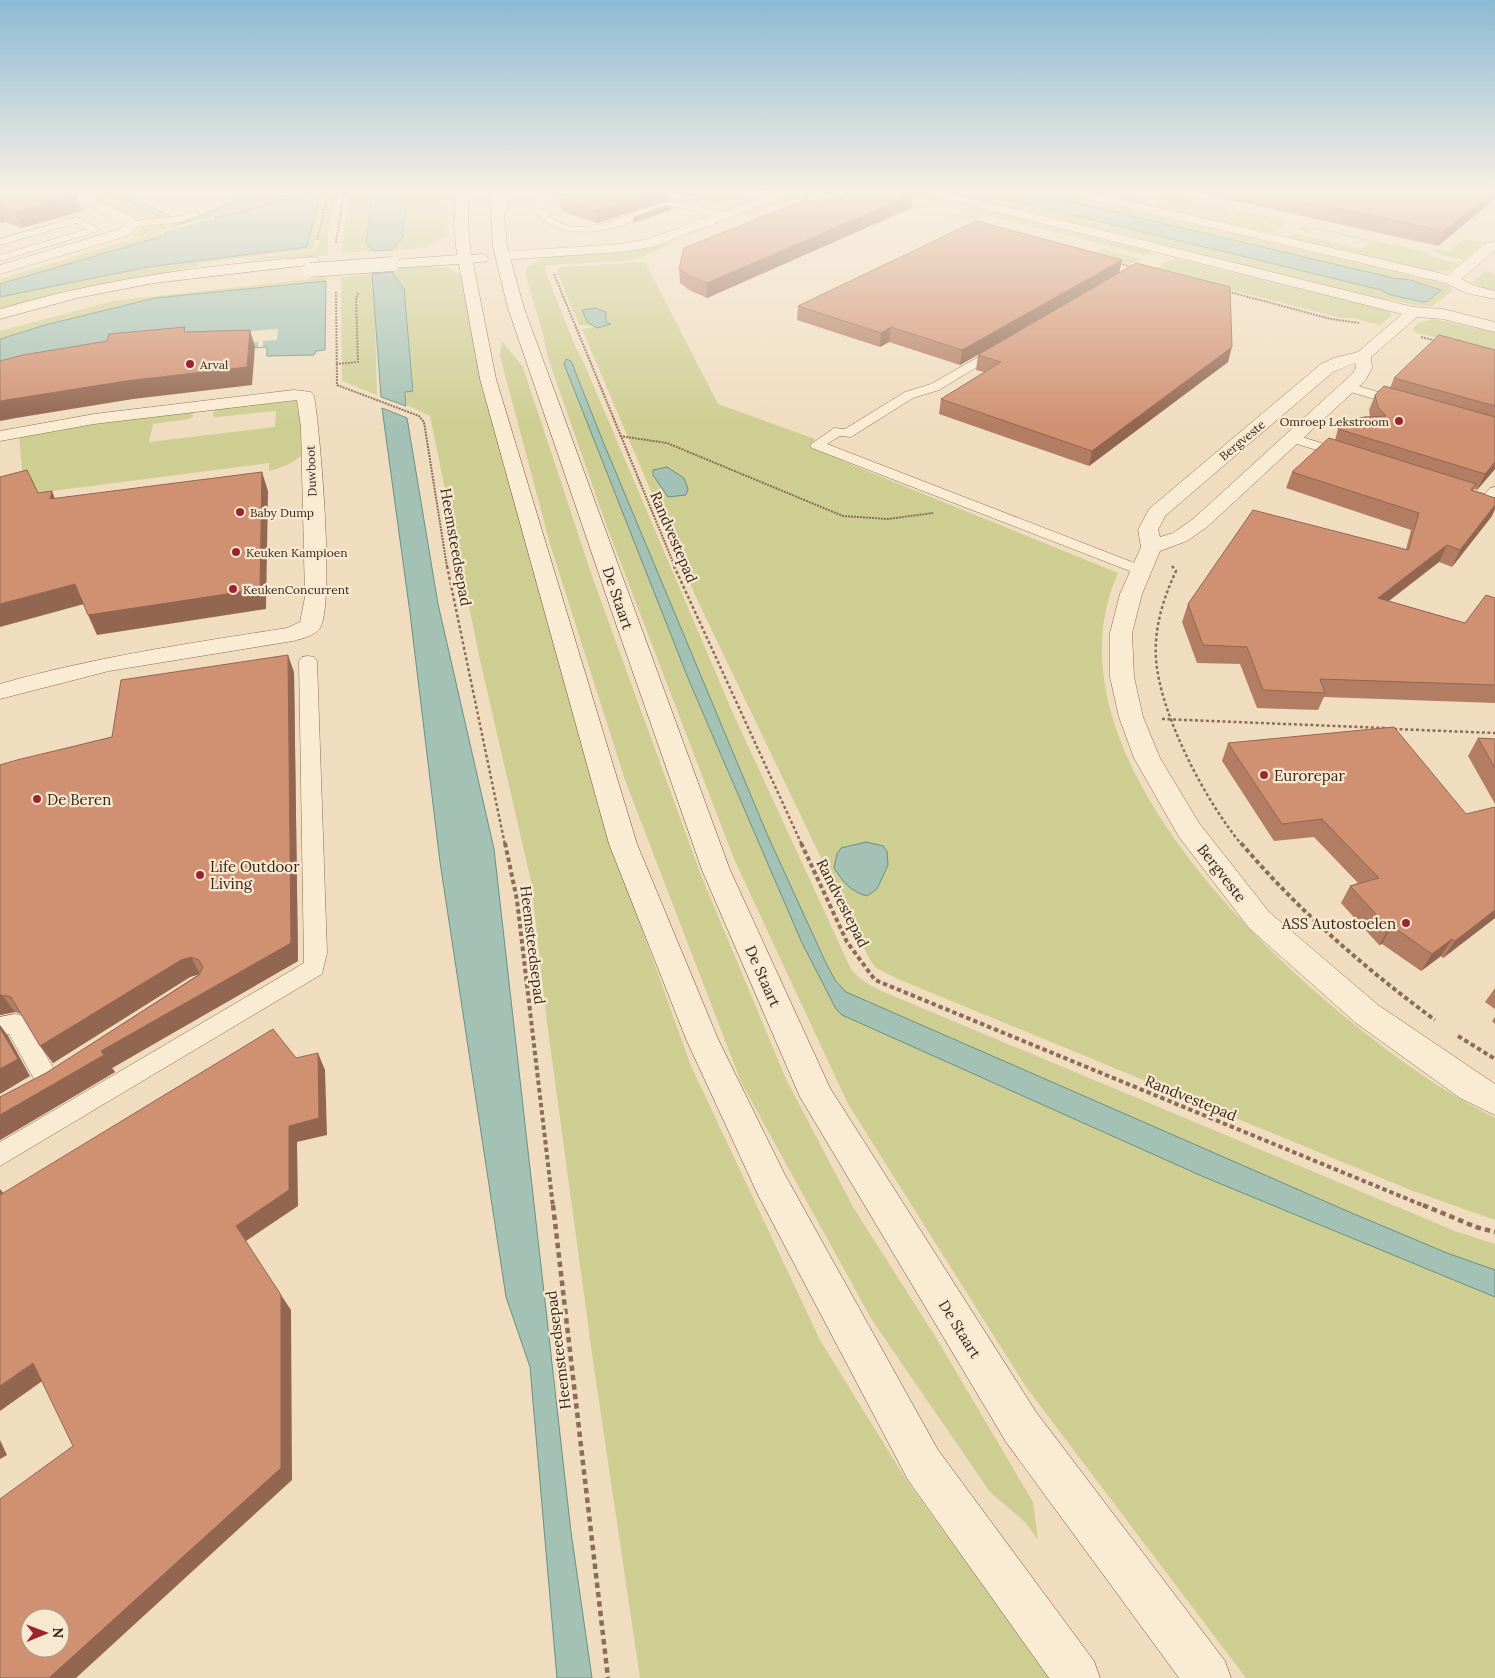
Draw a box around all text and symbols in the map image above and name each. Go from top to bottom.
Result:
place label: Arval [199,357,228,372]
marker: Arval [184,358,196,370]
place label: Omroep Lekstroom [1280,414,1389,429]
marker: Omroep Lekstroom [1393,415,1405,427]
street label: Bergveste [1216,416,1268,463]
street label: Duwboot [303,445,319,497]
street label: Heemsteedsepad [436,486,476,608]
street label: Randvestepad [646,488,702,586]
place label: Baby Dump [250,505,314,520]
marker: Baby Dump [234,506,246,518]
place label: Keuken Kampioen [246,545,347,560]
marker: Keuken Kampioen [230,546,242,558]
street label: De Staart [598,564,638,632]
place label: KeukenConcurrent [243,582,350,597]
marker: KeukenConcurrent [227,583,239,595]
place label: Eurorepar [1274,766,1346,785]
marker: Eurorepar [1258,769,1270,781]
place label: De Beren [47,790,111,809]
marker: De Beren [31,793,43,805]
street label: Bergveste [1193,840,1251,906]
street label: Randvestepad [812,855,874,951]
place label: Life Outdoor Living [210,857,300,893]
marker: Life Outdoor Living [194,869,206,881]
street label: Heemsteedsepad [516,885,550,1006]
place label: ASS Autostoelen [1281,914,1396,933]
marker: ASS Autostoelen [1400,917,1412,929]
street label: De Staart [741,942,785,1010]
street label: Randvestepad [1142,1071,1240,1125]
street label: Heemsteedsepad [541,1289,575,1410]
street label: De Staart [935,1296,985,1362]
north arrow [20,1608,70,1658]
text: N [49,1627,67,1639]

